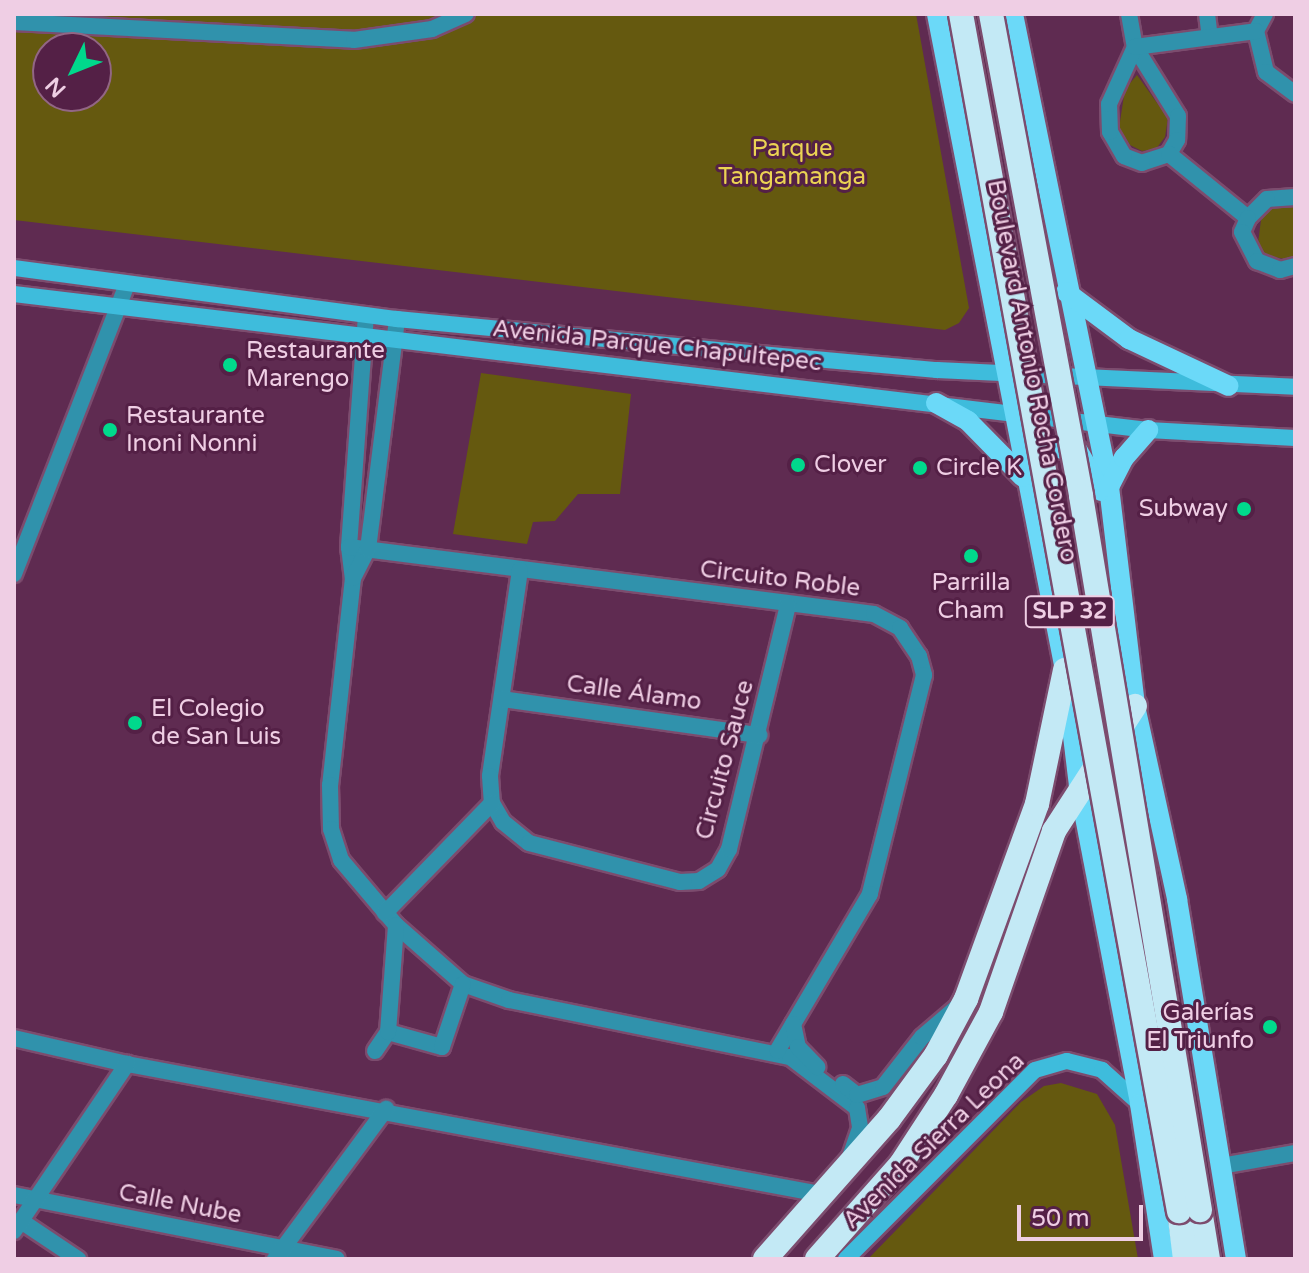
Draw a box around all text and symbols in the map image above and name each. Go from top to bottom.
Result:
north arrow [32,32,112,112]
text: N [40,72,71,102]
park label: Parque Tangamanga [718,135,866,191]
street label: Boulevard Antonio Rocha Cordero [981,177,1083,565]
street label: Avenida Parque Chapultepec [491,314,823,378]
place label: Restaurante Marengo [246,337,385,393]
marker: Restaurante Marengo [221,356,239,374]
place label: Restaurante Inoni Nonni [126,402,265,458]
marker: Restaurante Inoni Nonni [101,421,119,439]
place label: Clover [814,451,886,479]
place label: Circle K [936,454,1022,482]
marker: Clover [789,456,807,474]
marker: Circle K [911,459,929,477]
place label: Subway [1139,495,1228,523]
marker: Subway [1235,500,1253,518]
marker: Parrilla Cham [962,547,980,565]
street label: Circuito Roble [698,555,862,603]
place label: Parrilla Cham [932,569,1010,625]
road number: SLP 32 [1024,594,1116,630]
street label: Calle Álamo [565,669,703,717]
street label: Circuito Sauce [690,677,760,843]
place label: El Colegio de San Luis [151,695,281,751]
marker: El Colegio de San Luis [126,714,144,732]
place label: Galerías El Triunfo [1146,999,1254,1055]
marker: Galerías El Triunfo [1261,1018,1279,1036]
street label: Avenida Sierra Leona [837,1047,1031,1235]
street label: Calle Nube [116,1178,244,1230]
scale bar [1021,1189,1147,1239]
text: 50 m [1031,1204,1089,1233]

